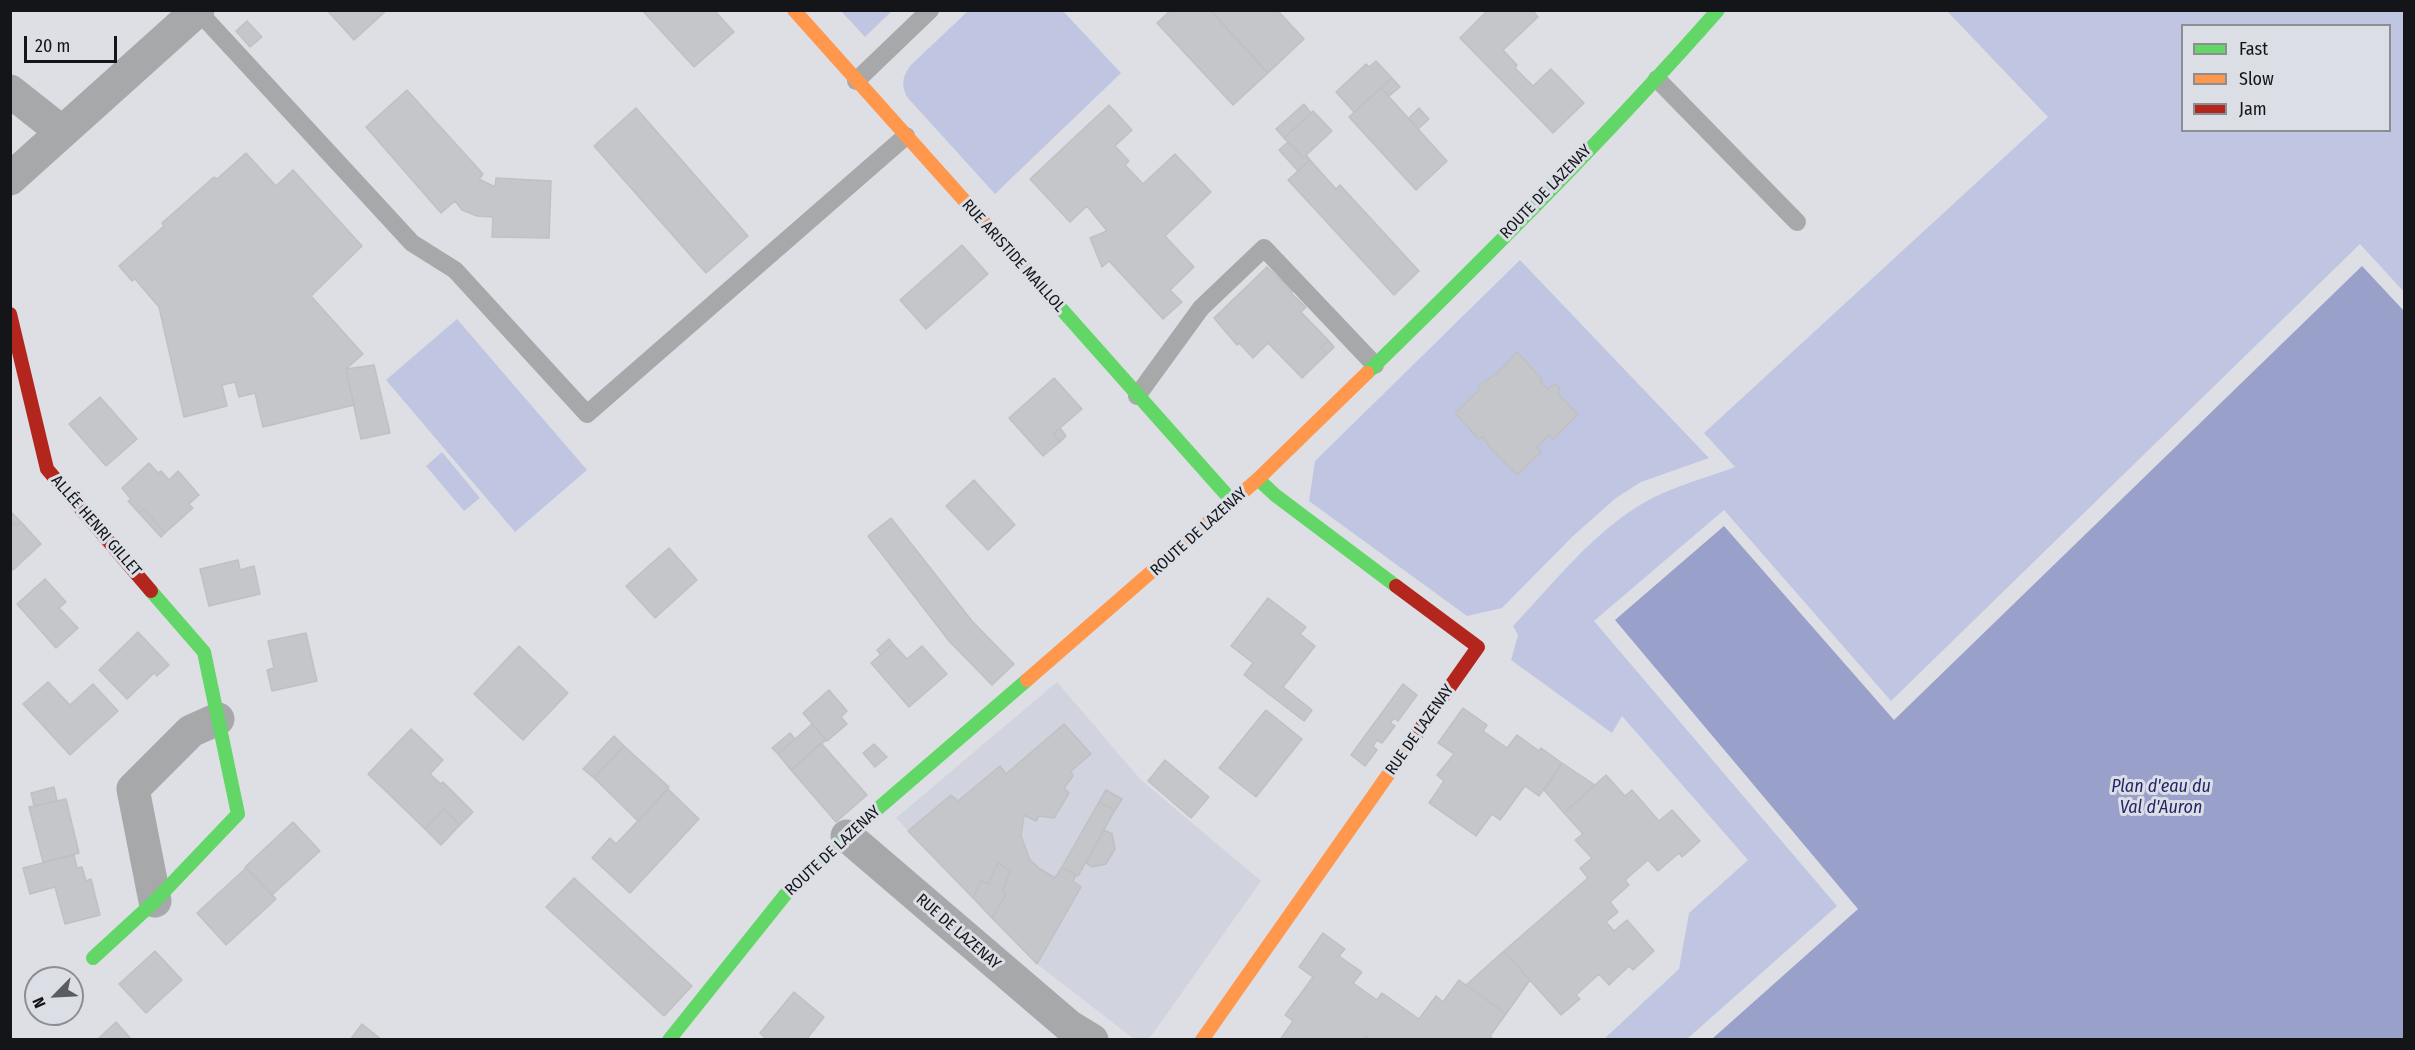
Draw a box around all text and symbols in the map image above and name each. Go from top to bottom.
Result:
scale bar [27,24,120,62]
legend [2181,24,2391,132]
text: 20 m [35,35,70,57]
text: Fast [2239,38,2268,60]
text: Slow [2239,68,2274,90]
text: Jam [2239,98,2267,120]
street label: ROUTE DE LAZENAY [1496,141,1596,243]
street label: RUE ARISTIDE MAILLOL [957,196,1069,316]
street label: ALLÉE HENRI GILLET [47,472,145,580]
street label: ROUTE DE LAZENAY [1147,484,1251,580]
street label: RUE DE LAZENAY [1382,681,1458,779]
water label: Plan d'eau du Val d'Auron [2111,776,2211,818]
street label: ROUTE DE LAZENAY [781,802,885,900]
street label: RUE DE LAZENAY [912,890,1004,974]
north arrow [24,966,84,1026]
text: N [28,994,50,1011]

